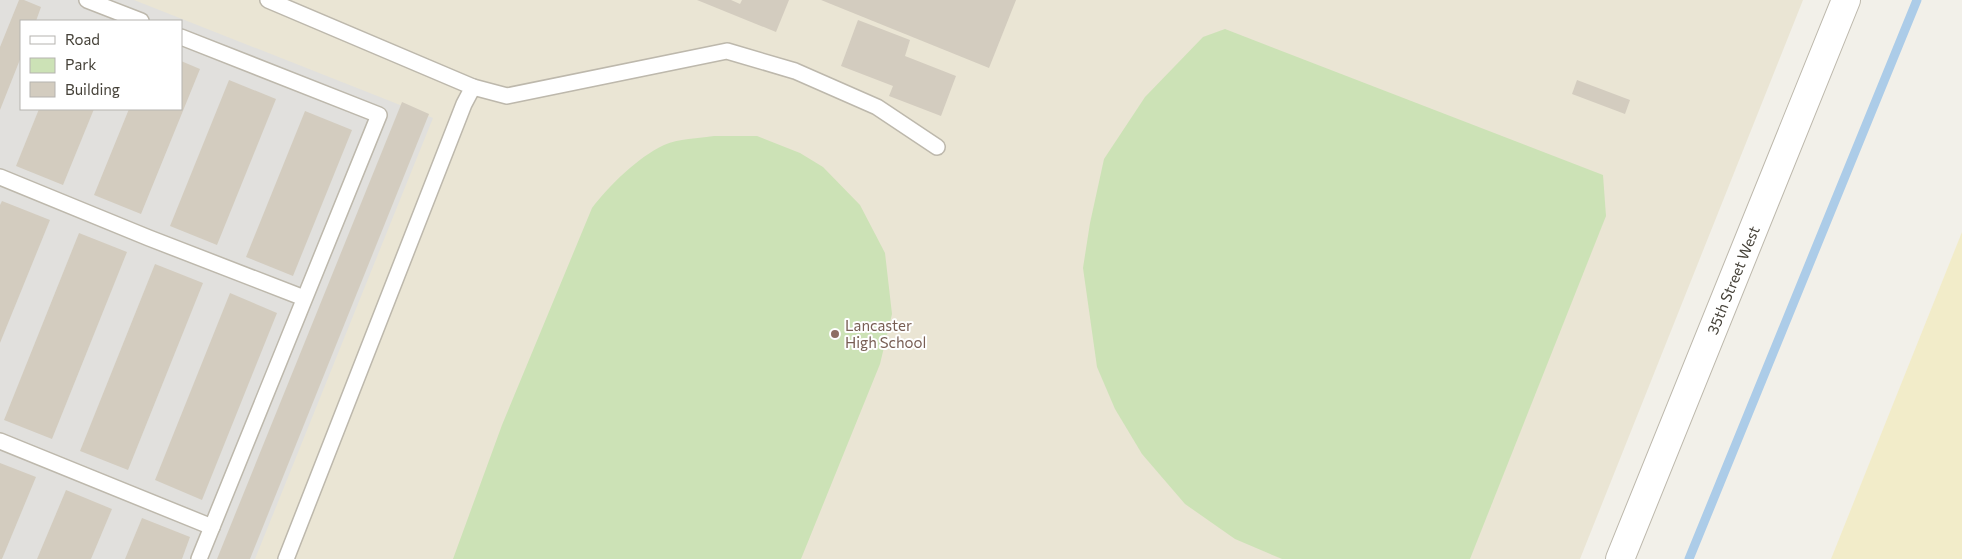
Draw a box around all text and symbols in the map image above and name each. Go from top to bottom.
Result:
legend [20,20,182,110]
text: Road [65,30,100,48]
text: Park [65,55,96,73]
text: Building [65,80,120,98]
street label: 35th Street West [1703,223,1763,337]
place label: Lancaster High School [845,316,926,351]
marker: Lancaster High School [829,328,841,340]

